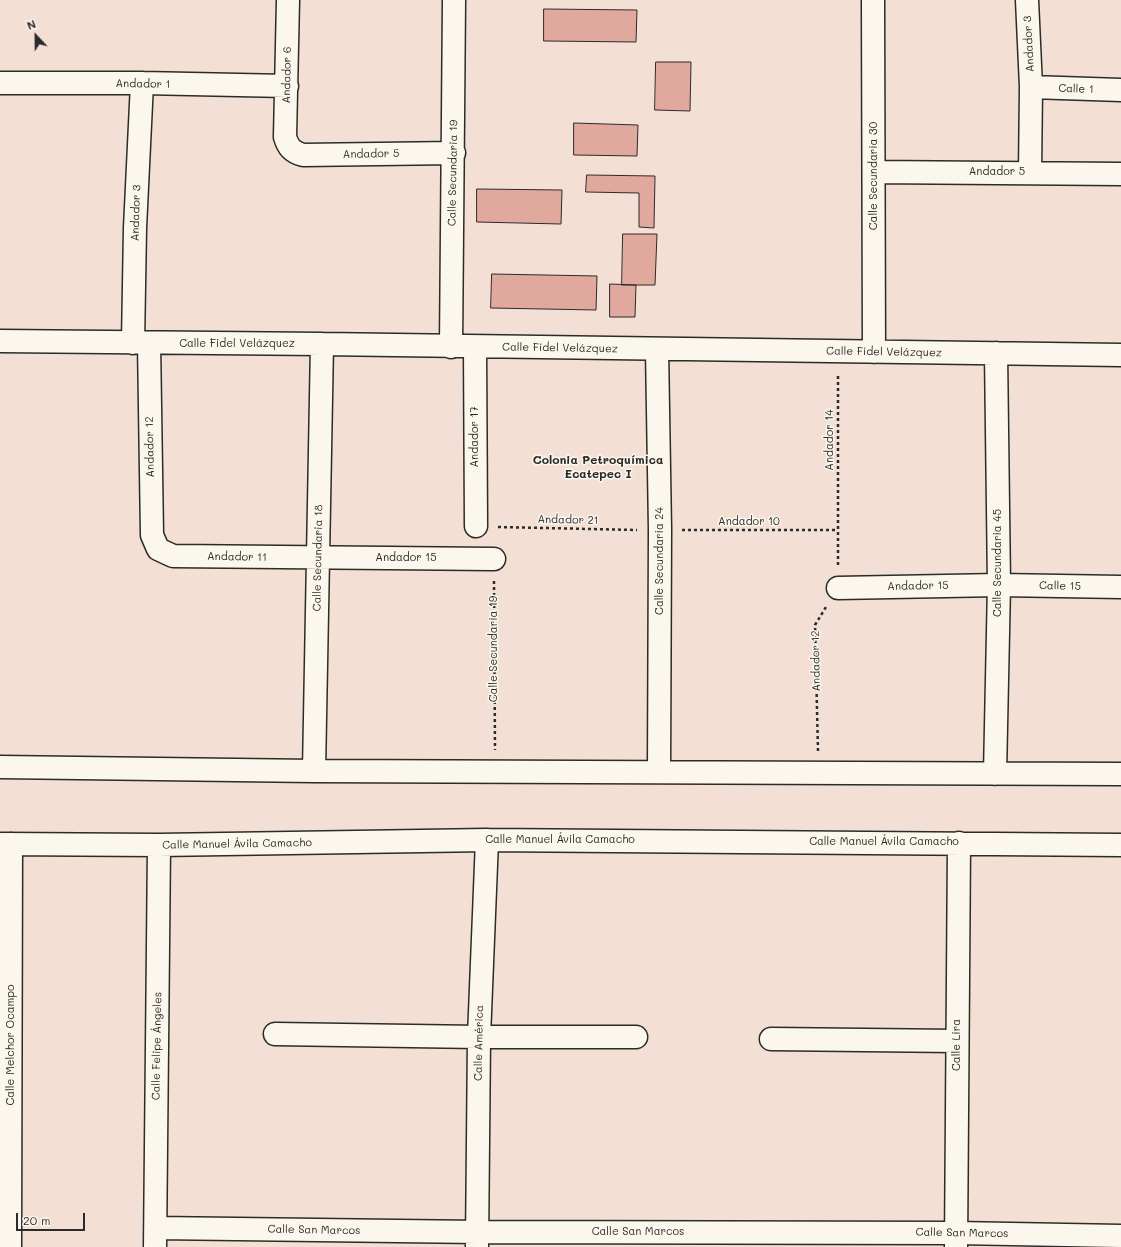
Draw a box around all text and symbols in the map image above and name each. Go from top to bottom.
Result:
street label: Andador 3 [1021,15,1037,73]
north arrow [16,16,56,56]
text: N [25,16,38,33]
street label: Andador 6 [280,47,294,103]
street label: Andador 1 [115,77,171,91]
street label: Calle 1 [1058,82,1094,96]
street label: Calle Secundaria 19 [445,120,461,226]
street label: Calle Secundaria 30 [867,122,881,230]
street label: Andador 5 [343,147,399,161]
street label: Andador 5 [969,165,1025,179]
street label: Andador 3 [128,185,144,241]
street label: Calle Fidel Velázquez [179,337,295,351]
street label: Calle Fidel Velázquez [502,340,618,356]
street label: Calle Fidel Velázquez [826,344,942,360]
street label: Andador 17 [468,406,482,468]
street label: Andador 14 [823,409,837,471]
street label: Andador 12 [143,416,157,478]
district label: Colonia Petroquímica Ecatepec I [533,453,663,481]
street label: Calle Secundaria 18 [310,504,326,612]
street label: Calle Secundaria 24 [653,507,667,615]
street label: Calle Secundaria 45 [991,509,1005,617]
street label: Andador 21 [537,513,599,527]
street label: Andador 10 [718,515,780,529]
street label: Andador 11 [207,550,267,564]
street label: Andador 15 [375,551,437,565]
street label: Andador 15 [887,579,949,593]
street label: Calle 15 [1039,579,1081,593]
street label: Calle Secundaria 19 [487,596,501,702]
street label: Andador 12 [809,630,823,692]
street label: Calle Manuel Ávila Camacho [485,833,635,847]
street label: Calle Manuel Ávila Camacho [809,835,959,849]
street label: Calle Manuel Ávila Camacho [162,836,312,852]
street label: Calle Melchor Ocampo [4,984,18,1106]
street label: Calle Felipe Ángeles [149,992,165,1100]
street label: Calle América [472,1005,486,1081]
street label: Calle Lira [950,1019,964,1071]
scale bar [18,1205,87,1231]
text: 20 m [23,1212,51,1228]
street label: Calle San Marcos [268,1223,360,1237]
street label: Calle San Marcos [592,1225,684,1239]
street label: Calle San Marcos [916,1226,1008,1240]

